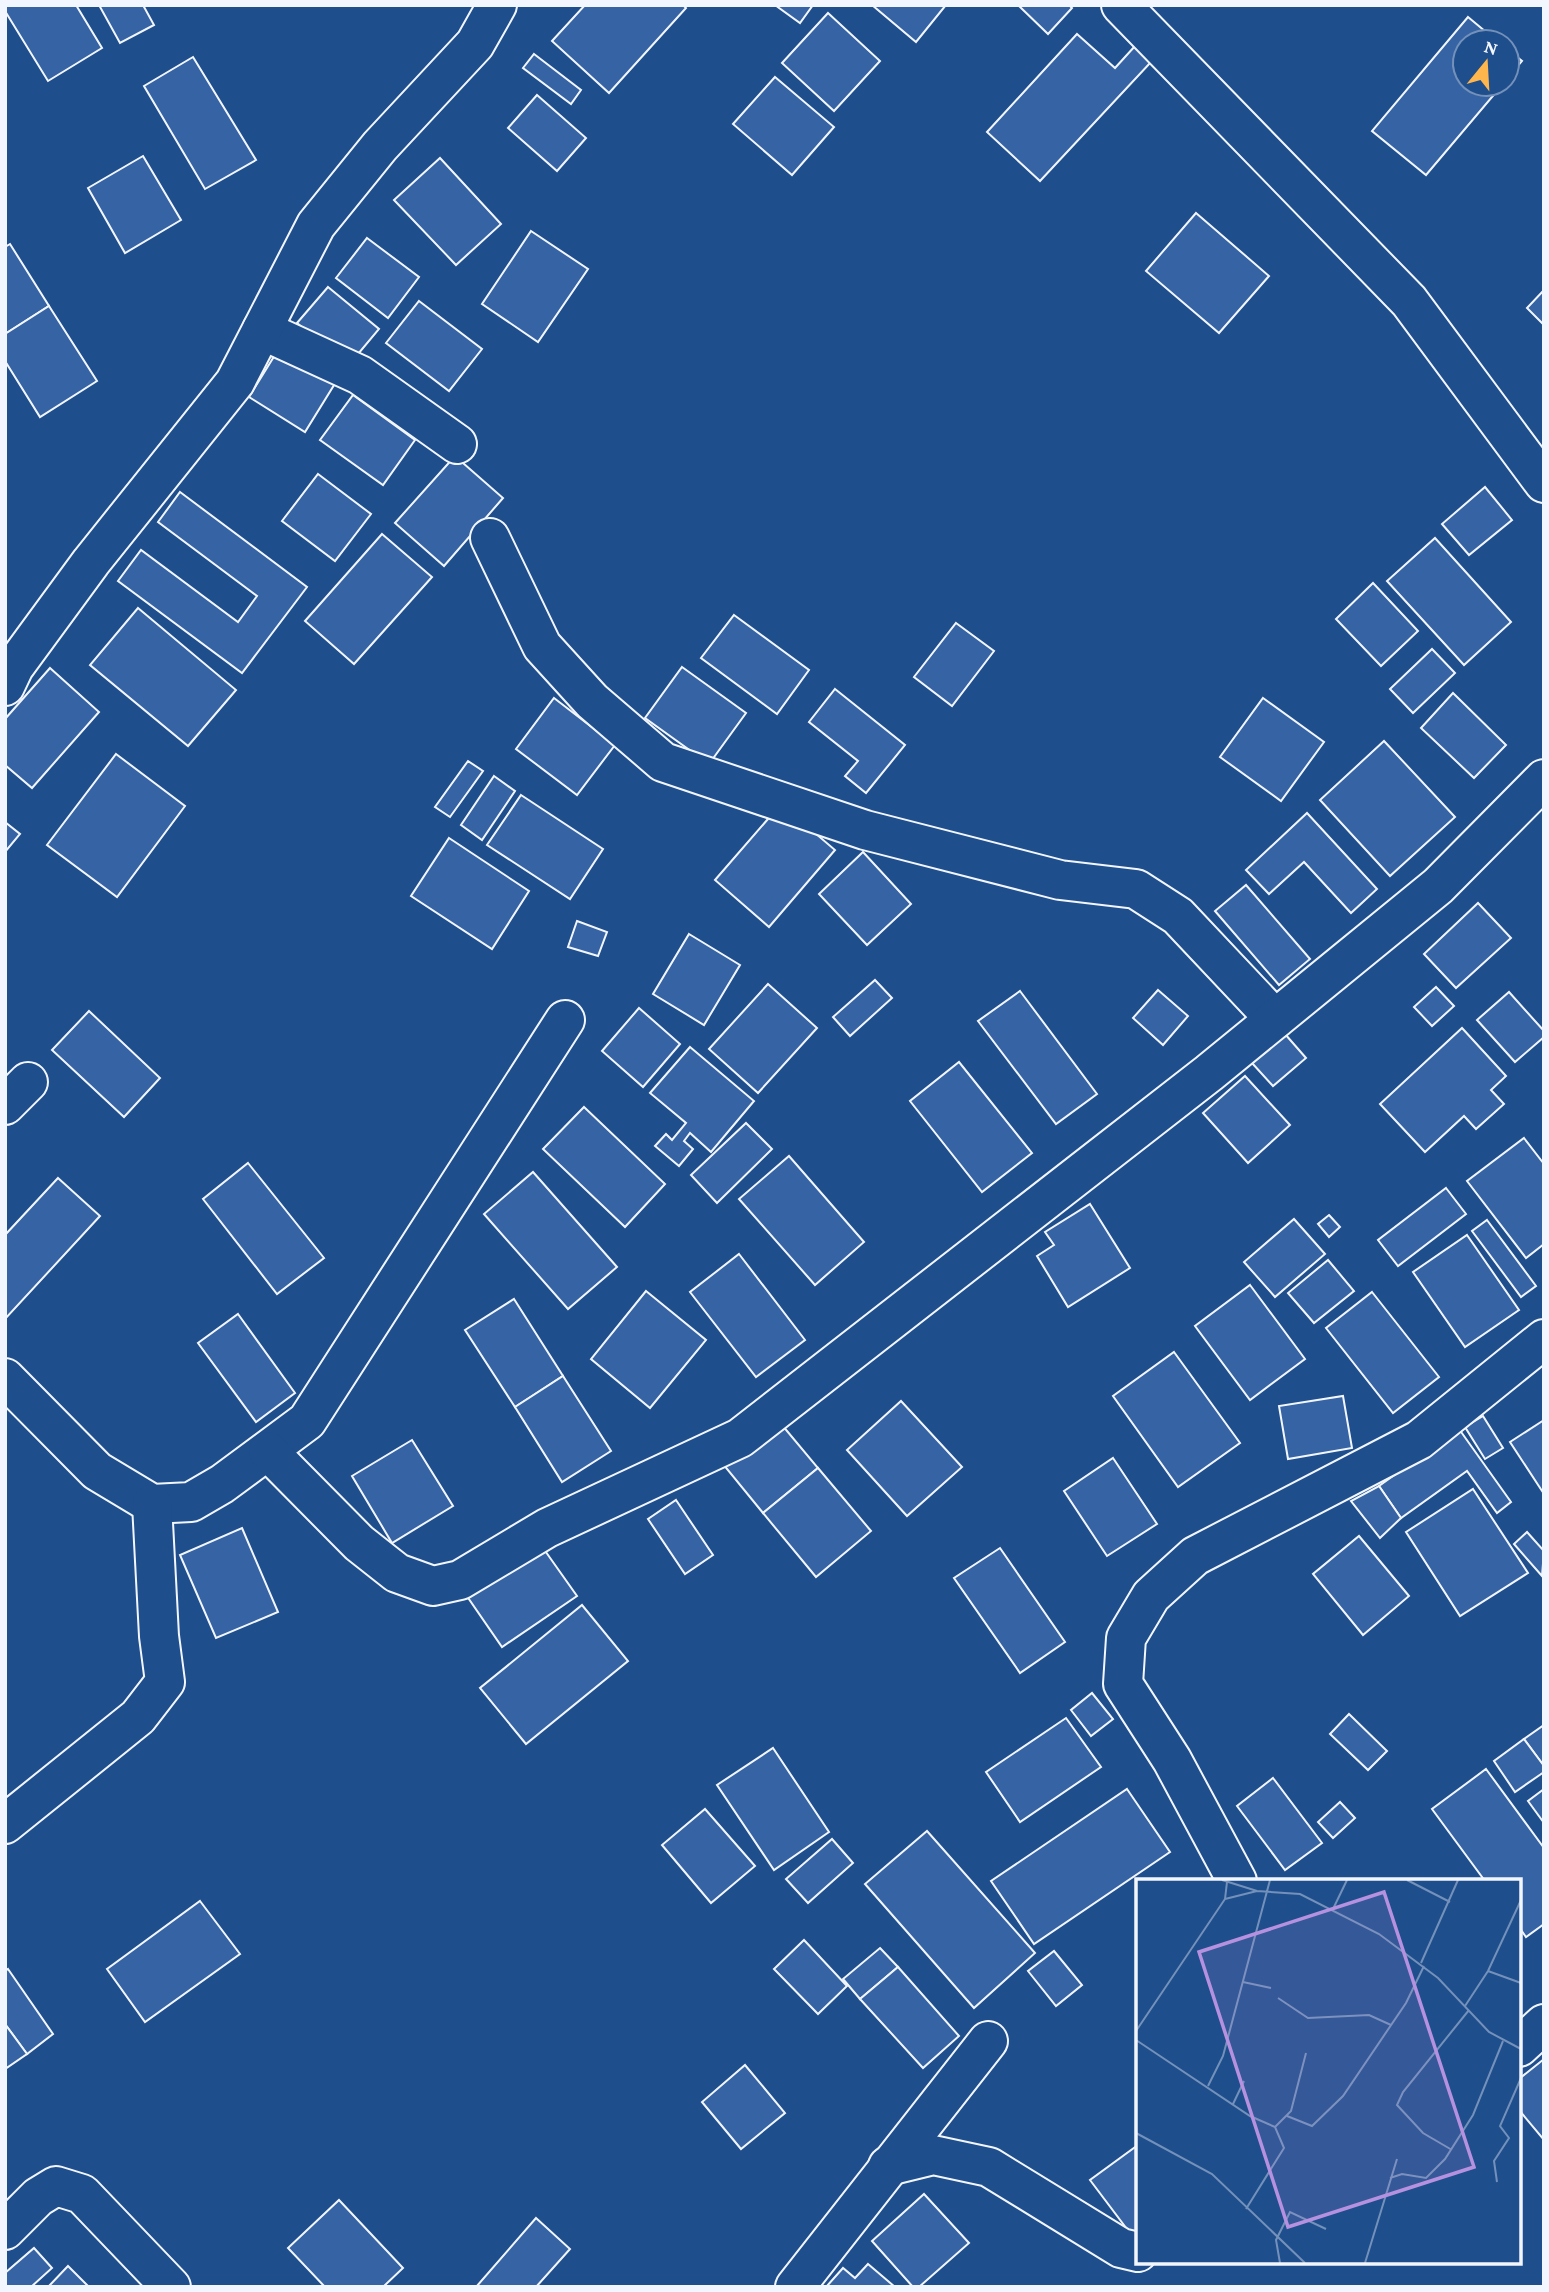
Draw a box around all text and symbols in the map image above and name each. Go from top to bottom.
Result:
north arrow [1451,28,1521,98]
text: N [1482,35,1501,59]
inset map [1136,1879,1521,2264]

